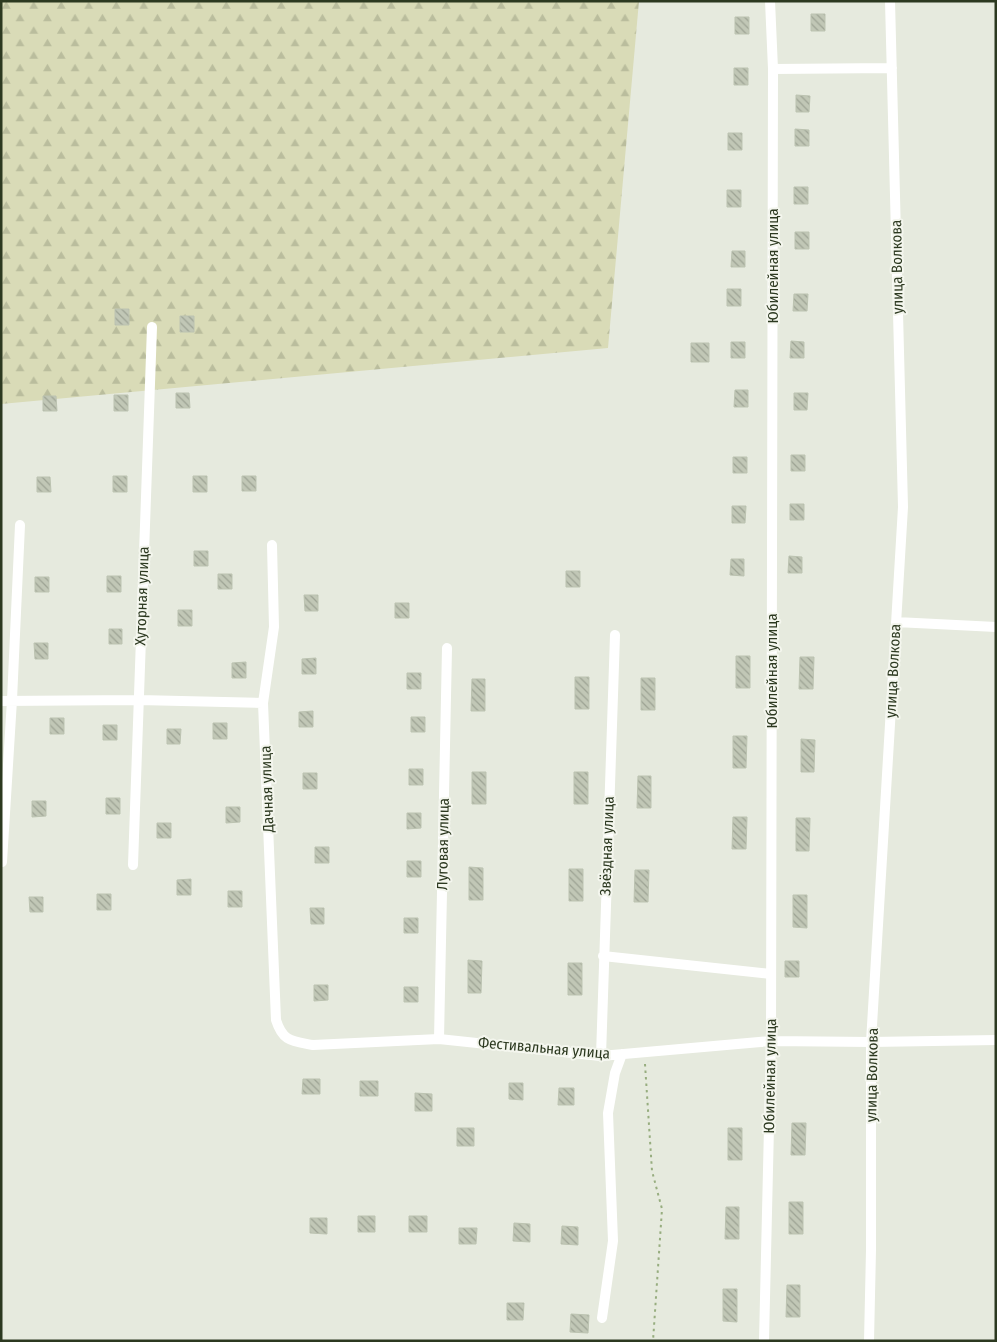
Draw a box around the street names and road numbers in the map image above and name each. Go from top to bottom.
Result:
street label: Юбилейная улица [764,208,782,324]
street label: улица Волкова [887,220,907,314]
street label: Хуторная улица [131,546,153,646]
street label: Юбилейная улица [763,613,781,729]
street label: улица Волкова [882,623,904,719]
street label: Дачная улица [256,745,278,834]
street label: Звёздная улица [596,796,618,896]
street label: Луговая улица [433,798,453,890]
street label: Юбилейная улица [760,1018,780,1134]
street label: улица Волкова [862,1028,882,1122]
street label: Фестивальная улица [477,1033,611,1063]

